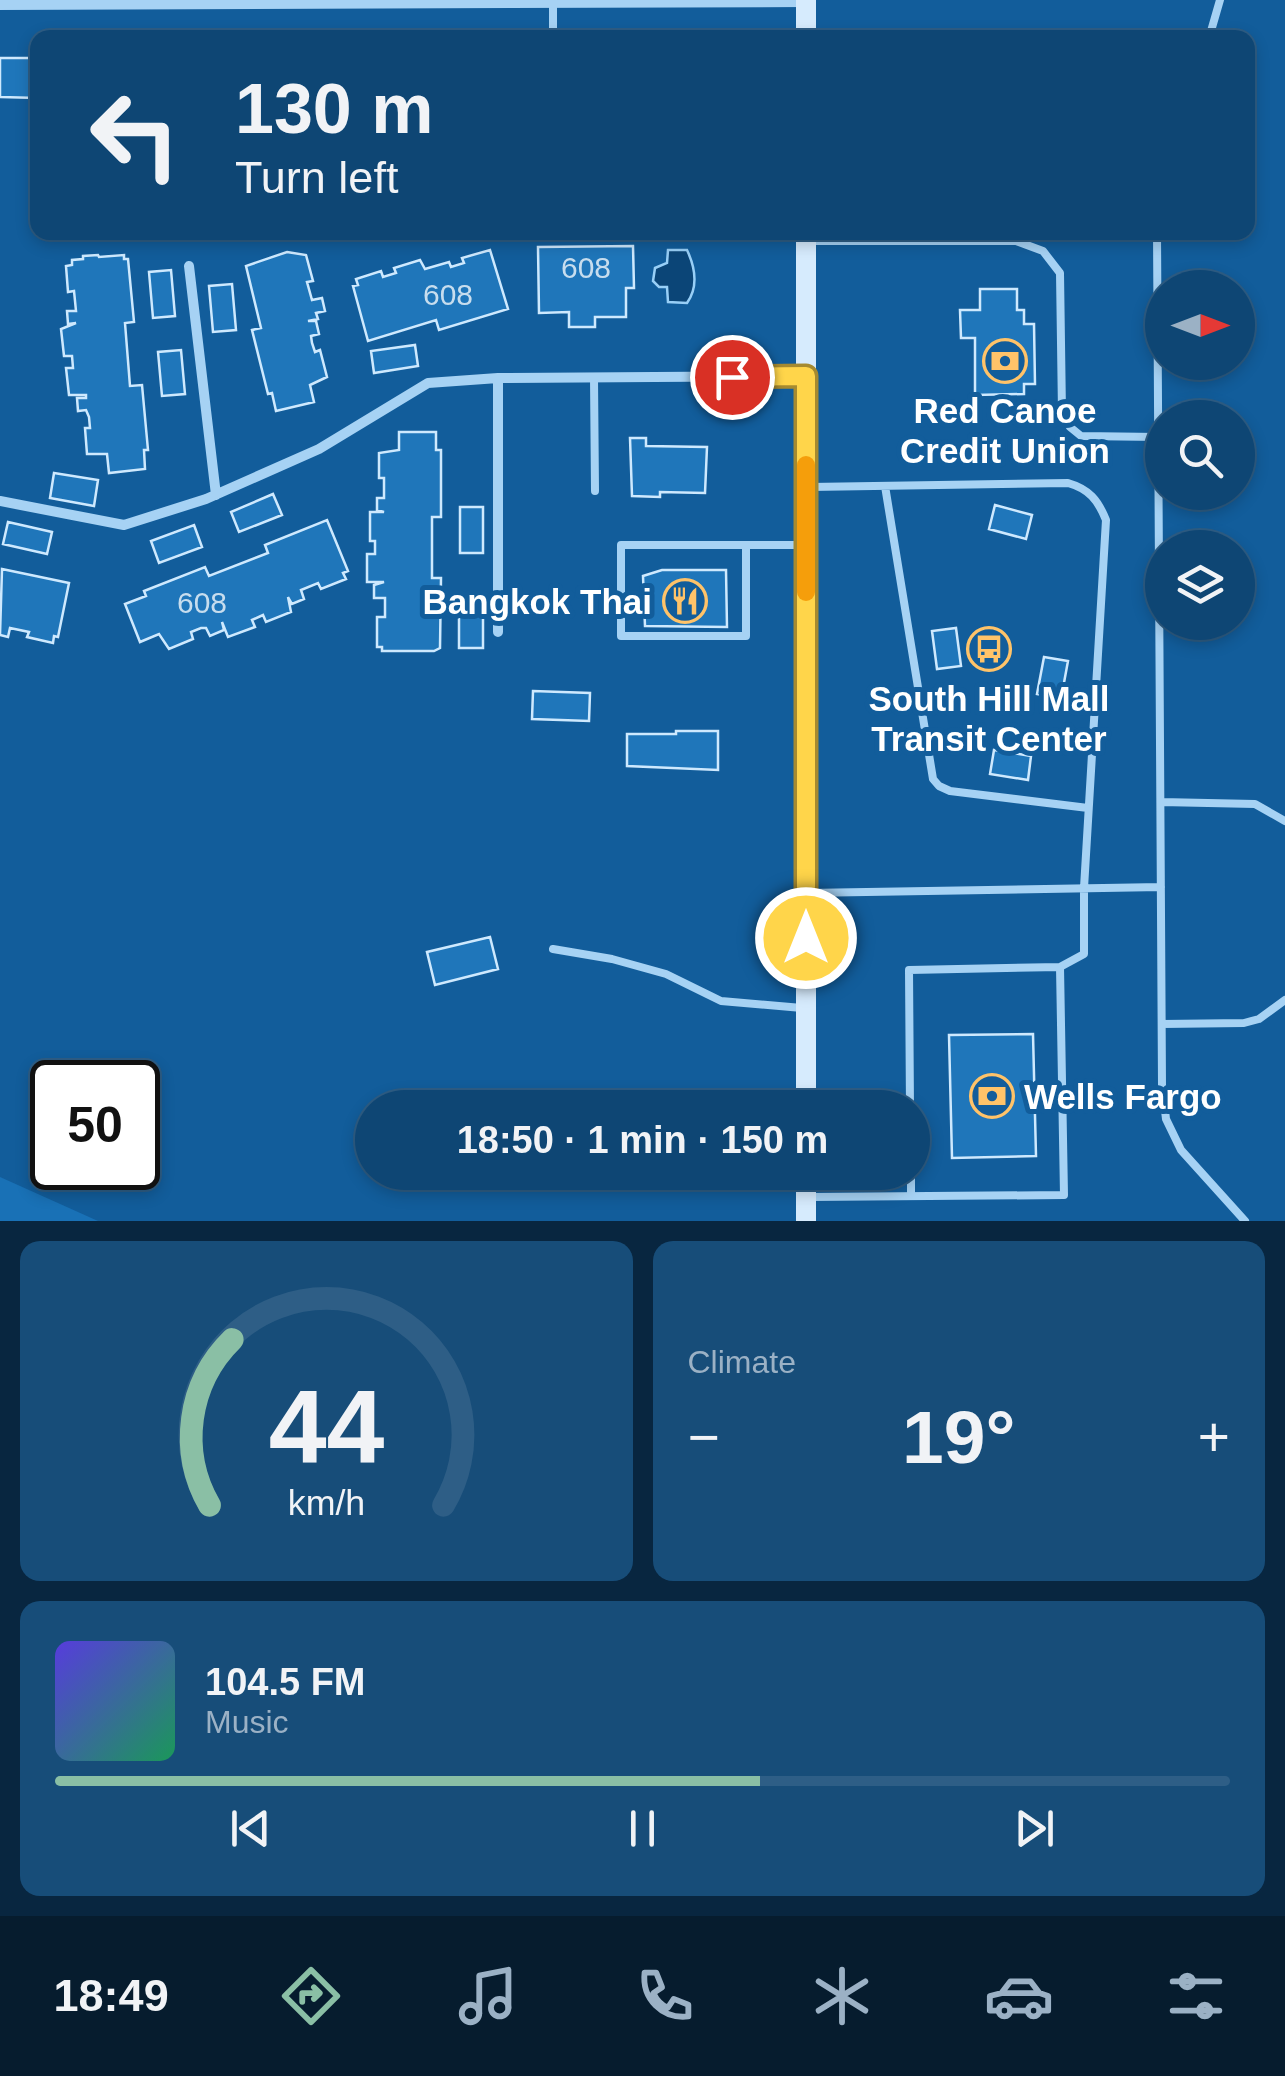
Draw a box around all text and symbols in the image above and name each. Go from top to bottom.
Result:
icon: left [70,70,200,200]
text: 130 m [235,70,433,148]
text: Turn left [235,152,398,203]
house number: 608 [561,251,611,284]
north arrow [1145,270,1255,380]
map controls [1145,270,1255,640]
house number: 608 [423,278,473,311]
pin [690,335,775,420]
bank icon: Red Canoe Credit Union [982,338,1028,384]
icon: arrive [705,350,760,405]
place label: Red Canoe Credit Union [900,391,1110,470]
button: search [1145,400,1255,510]
button: layers [1145,530,1255,640]
restaurant icon: Bangkok Thai [662,578,708,624]
place label: Bangkok Thai [423,582,652,621]
house number: 608 [177,586,227,619]
bus stop icon: South Hill Mall Transit Center [966,626,1012,672]
place label: South Hill Mall Transit Center [868,679,1110,758]
position arrow [754,886,858,990]
speed limit sign: 50 [30,1060,160,1190]
bank icon: Wells Fargo [969,1073,1015,1119]
place label: Wells Fargo [1024,1077,1222,1116]
text: 18:50 · 1 min · 150 m [457,1119,828,1161]
text: Climate [688,1344,796,1380]
text: 44 [268,1369,384,1485]
text: 19° [902,1395,1015,1479]
text: − [688,1406,720,1468]
text: + [1198,1406,1230,1468]
text: km/h [288,1483,365,1523]
text: 104.5 FM [205,1661,366,1703]
text: Music [205,1704,289,1740]
icon: previous [223,1801,278,1856]
icon: pause [615,1801,670,1856]
icon: next [1007,1801,1062,1856]
icon: directions [276,1961,346,2031]
icon: music [453,1961,523,2031]
icon: phone [630,1961,700,2031]
icon: climate [807,1961,877,2031]
icon: car [984,1961,1054,2031]
icon: filters [1161,1961,1231,2031]
text: 18:49 [54,1970,169,2021]

